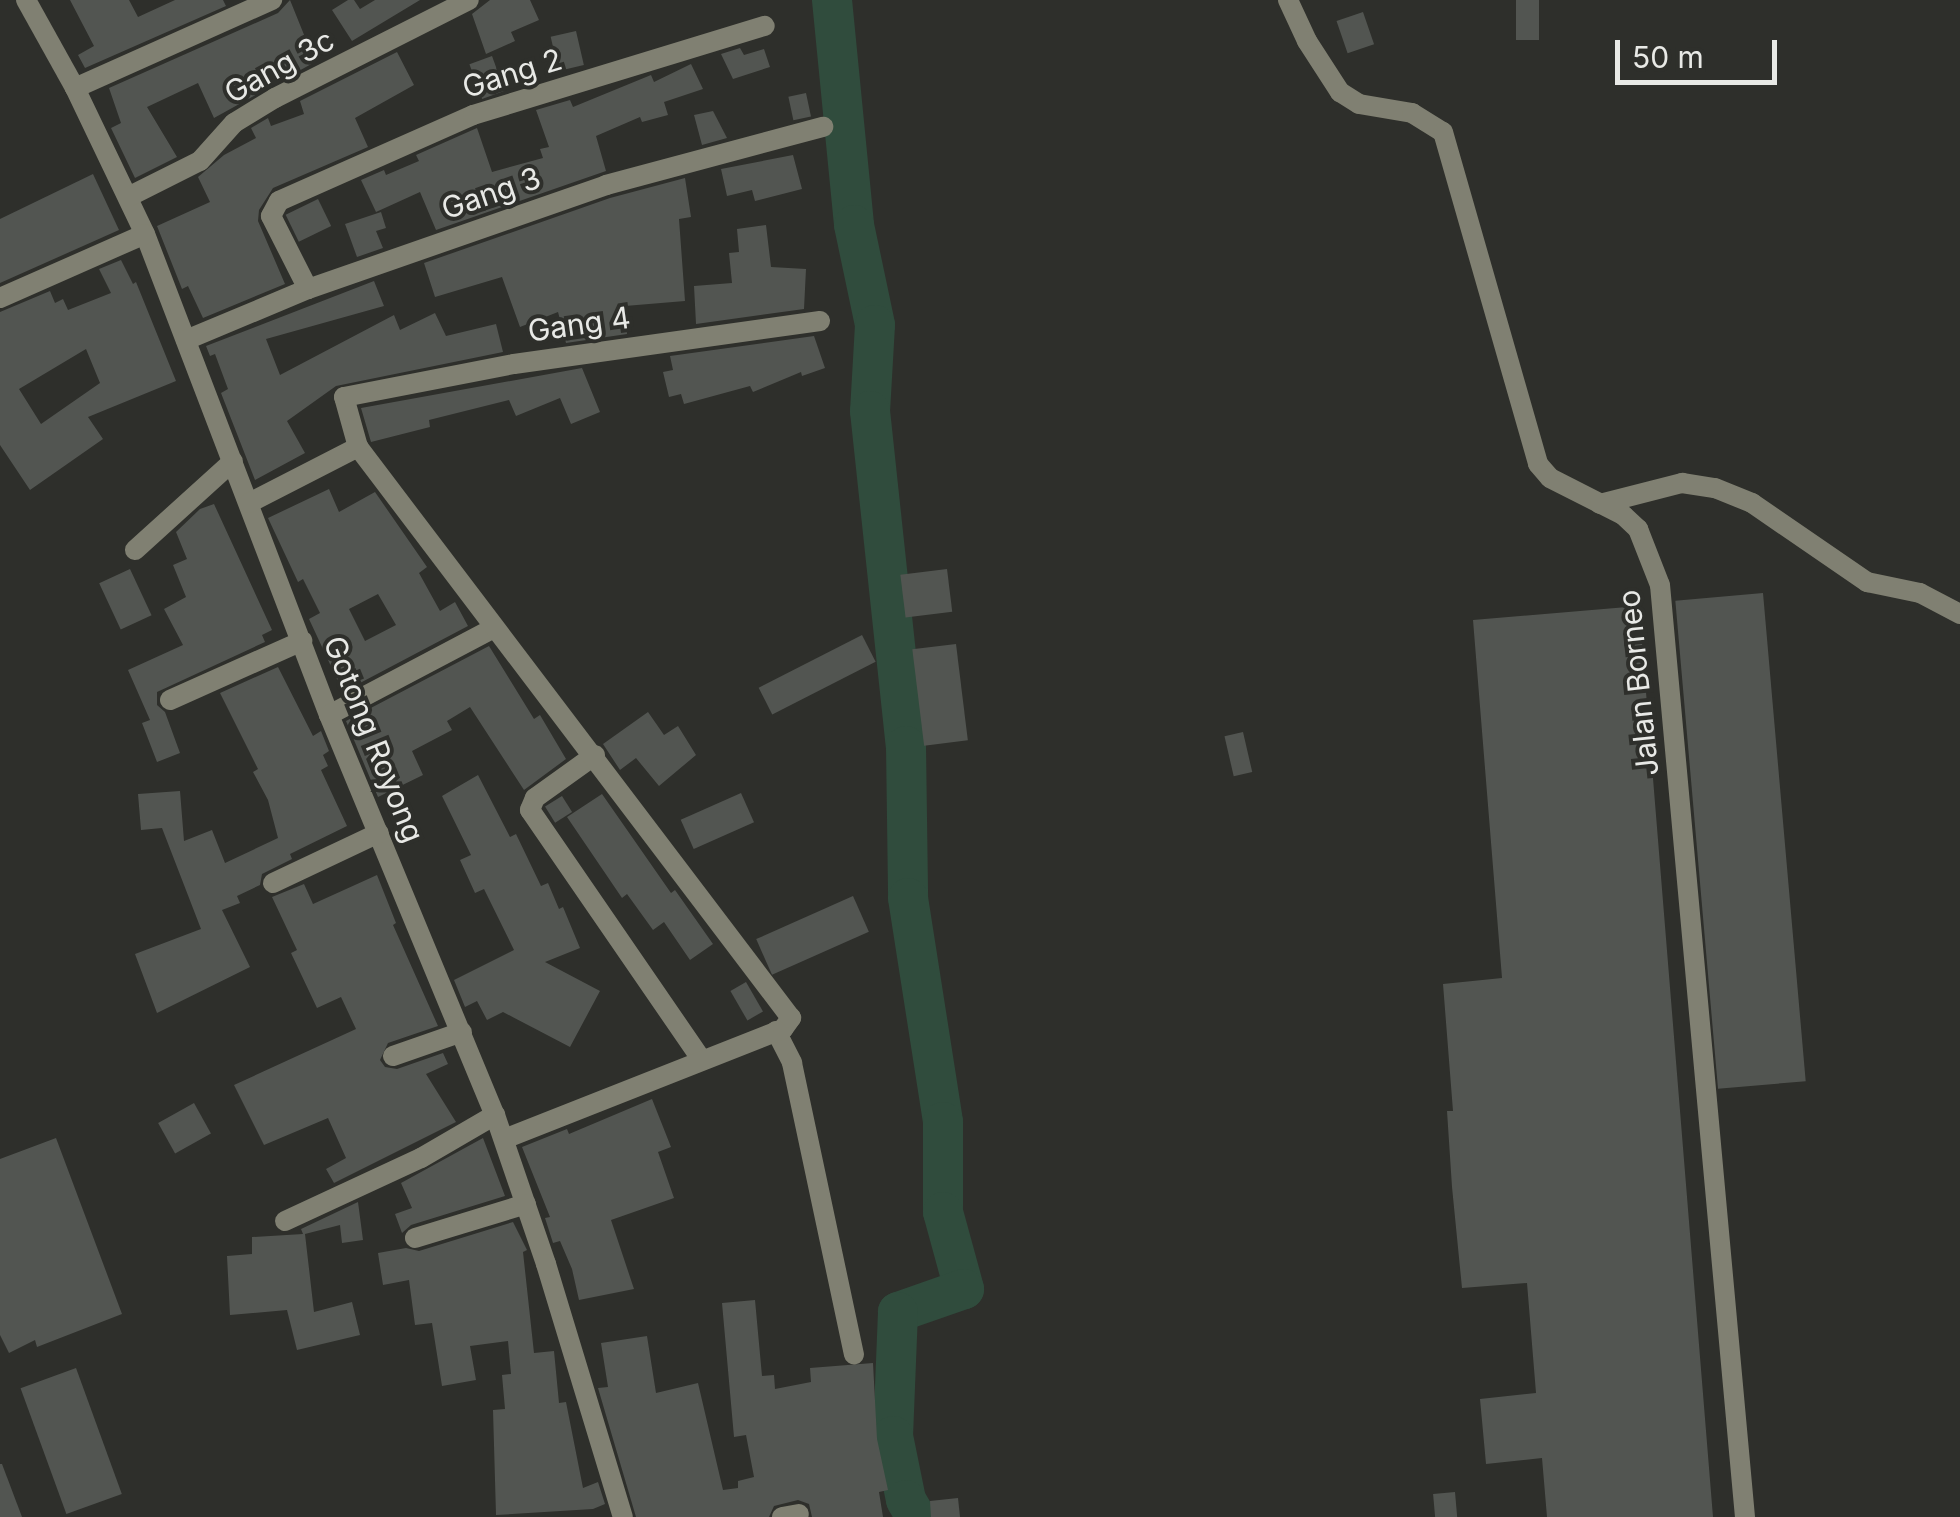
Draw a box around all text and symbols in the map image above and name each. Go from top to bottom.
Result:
scale bar [1620,20,1782,82]
street label: Gang 3c [218,21,340,111]
text: 50 m [1632,39,1704,75]
street label: Gang 2 [458,41,566,105]
street label: Gang 3 [437,159,545,227]
street label: Gang 4 [525,299,633,349]
street label: Jalan Borneo [1610,588,1666,778]
street label: Gotong Royong [316,631,432,847]

